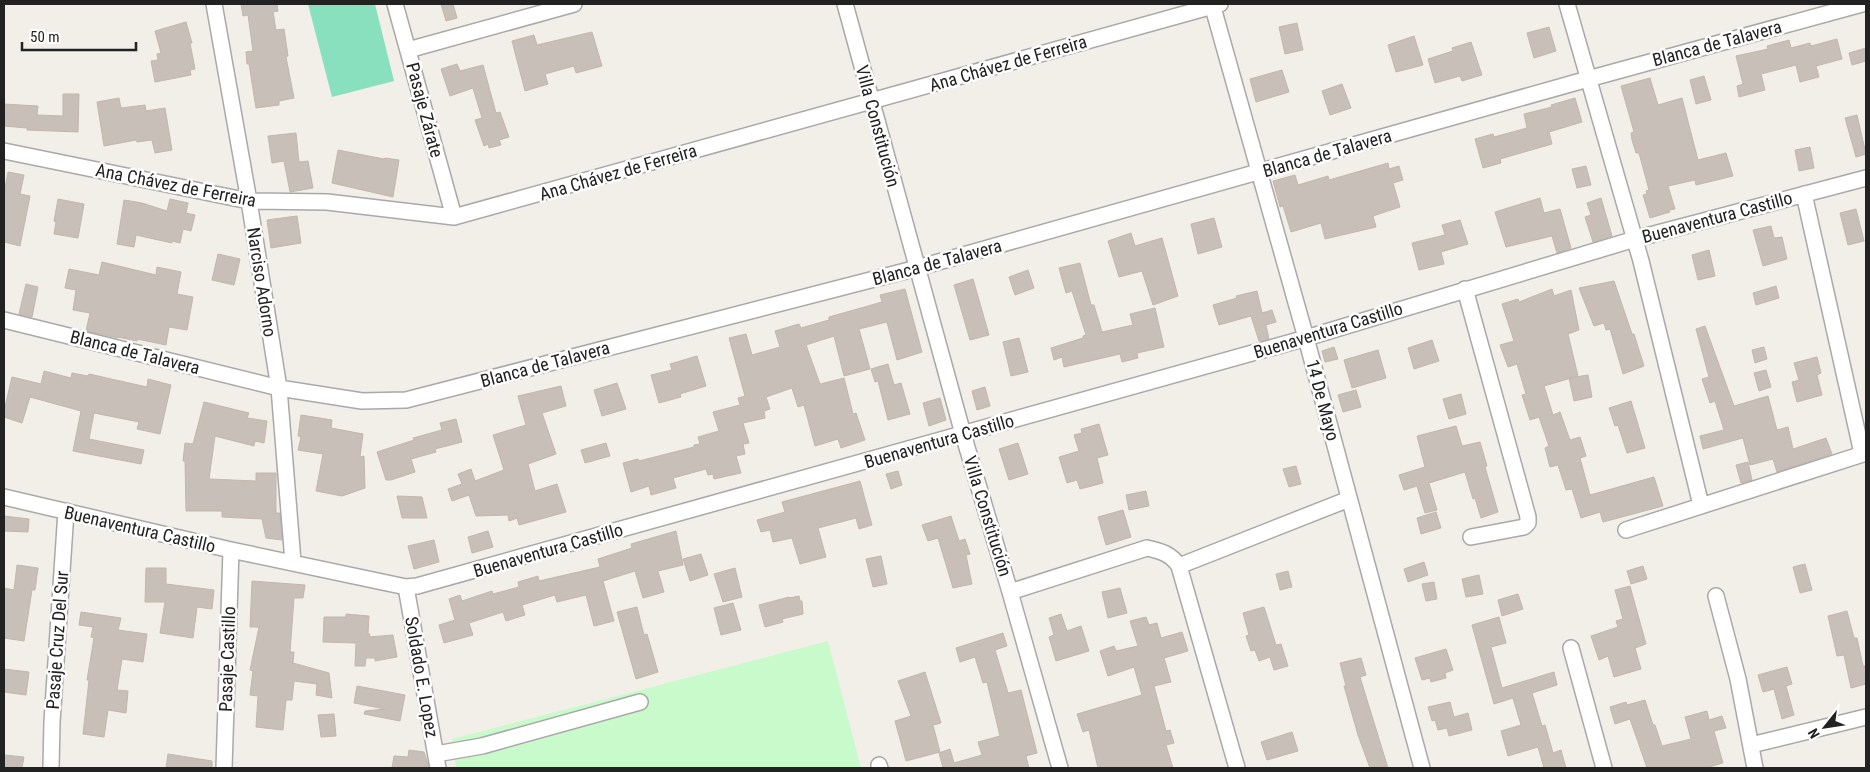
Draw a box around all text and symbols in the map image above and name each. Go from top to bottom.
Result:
street label: Blanca de Talavera [1650,16,1784,70]
scale bar [22,20,136,52]
text: 50 m [30,28,60,46]
street label: Ana Chávez de Ferreira [927,30,1089,96]
street label: Pasaje Zárate [402,60,448,160]
street label: Villa Constitución [852,63,904,189]
street label: Blanca de Talavera [1260,125,1394,181]
street label: Ana Chávez de Ferreira [537,139,699,205]
street label: Ana Chávez de Ferreira [94,159,258,211]
street label: Buenaventura Castillo [1640,187,1794,247]
street label: Narciso Adorno [243,226,281,338]
street label: Blanca de Talavera [870,235,1004,289]
street label: Buenaventura Castillo [1251,297,1405,363]
street label: Blanca de Talavera [68,326,202,378]
street label: Blanca de Talavera [478,337,612,391]
street label: 14 De Mayo [1302,357,1344,443]
street label: Buenaventura Castillo [862,410,1016,472]
street label: Villa Constitución [960,453,1016,579]
street label: Buenaventura Castillo [62,501,218,557]
street label: Buenaventura Castillo [471,519,625,581]
street label: Pasaje Cruz Del Sur [42,570,72,710]
street label: Pasaje Castillo [215,606,239,712]
street label: Soldado E. Lopez [401,615,443,739]
north arrow [1800,702,1850,752]
text: N [1805,726,1823,741]

